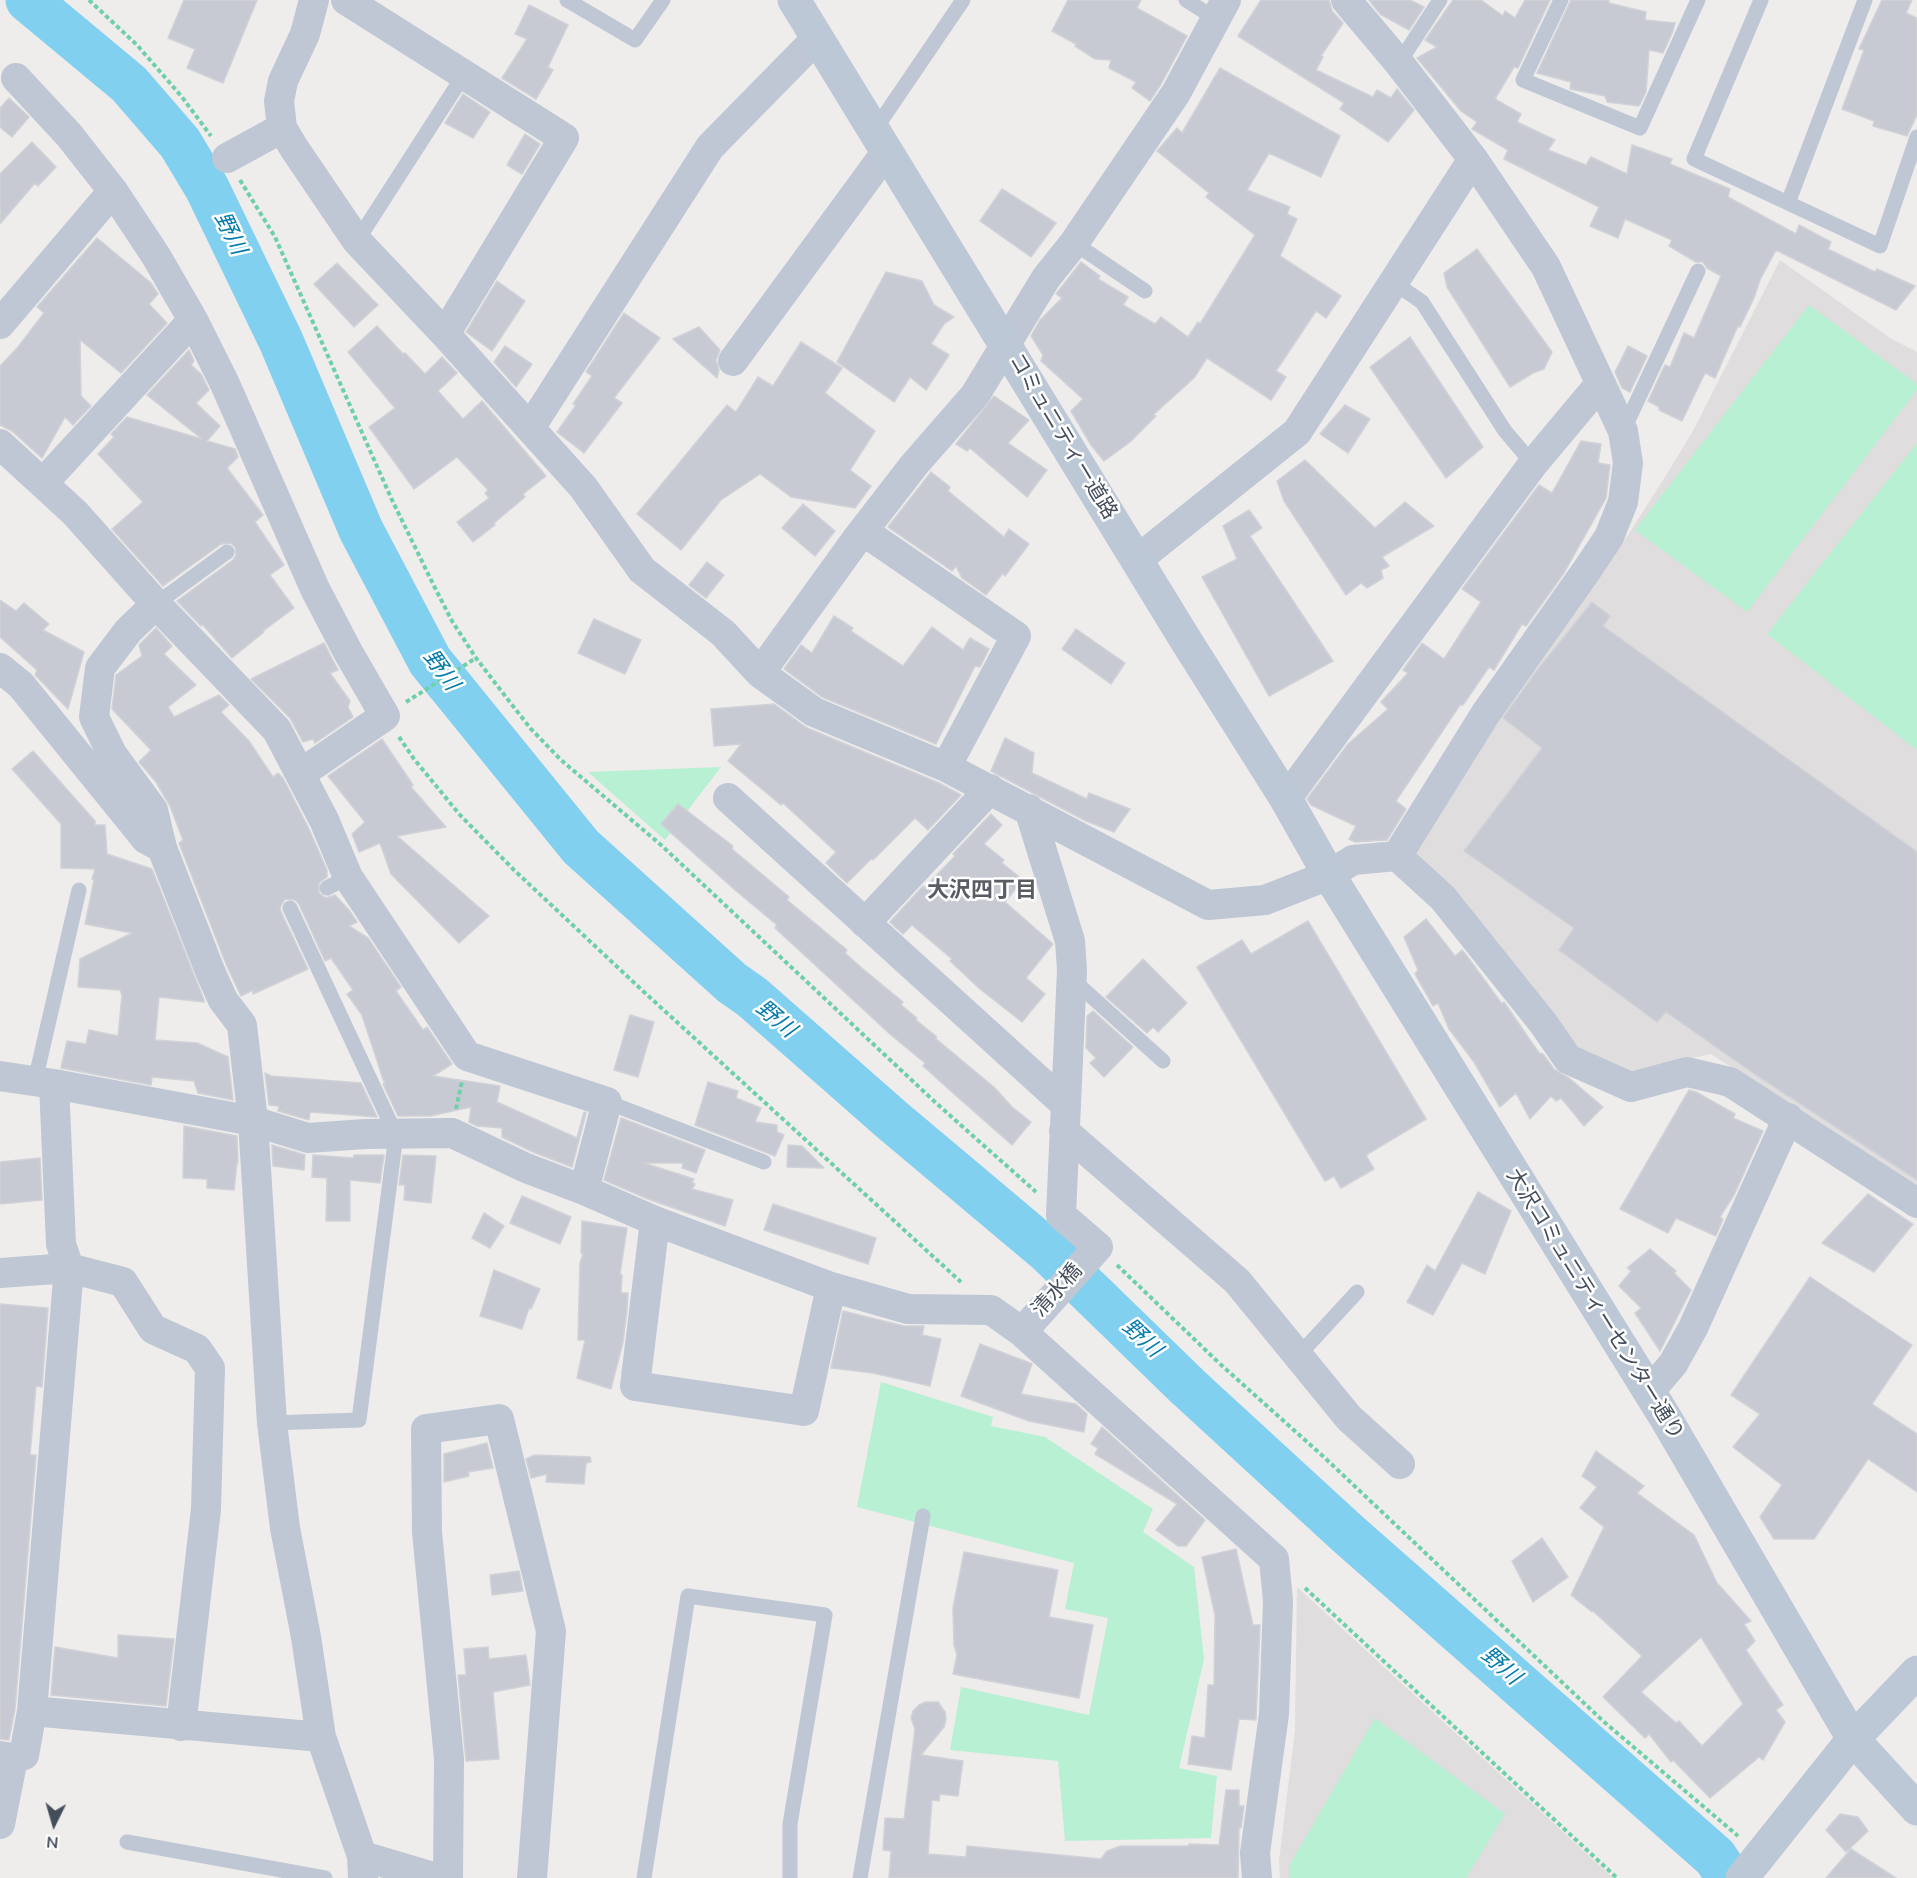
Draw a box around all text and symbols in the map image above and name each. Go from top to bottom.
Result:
water label: 野川 [207,208,251,260]
street label: コミュニティー道路 [1003,350,1121,524]
water label: 野川 [416,645,464,697]
district label: 大沢四丁目 [927,879,1037,905]
water label: 野川 [750,996,800,1044]
street label: 大沢コミュニティーセンター通り [1500,1165,1688,1445]
street label: 清水橋 [1028,1259,1088,1323]
water label: 野川 [1116,1314,1166,1364]
water label: 野川 [1475,1643,1525,1691]
north arrow [24,1794,84,1854]
text: N [46,1830,59,1853]

